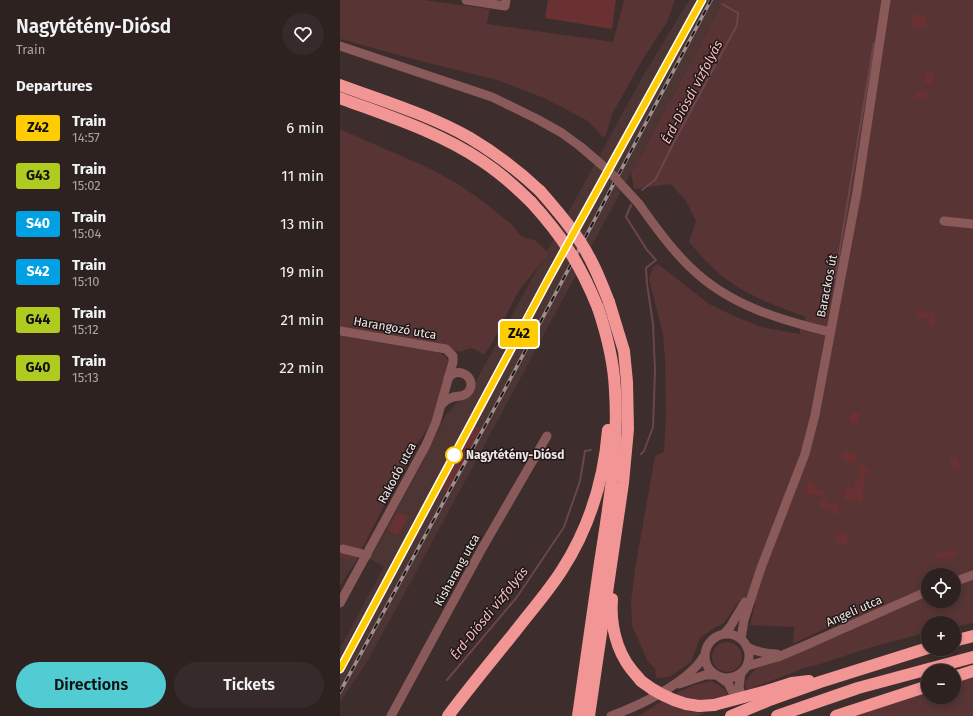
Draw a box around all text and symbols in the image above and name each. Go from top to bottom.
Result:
button: heart [282,13,324,55]
text: Nagytétény-Diósd [16,15,171,38]
water label: Érd-Diósdi vízfolyás [658,38,726,146]
text: Train [16,42,45,57]
text: Departures [16,77,93,95]
text: Train [72,112,106,130]
text: Z42 [27,119,49,136]
text: 6 min [286,119,324,137]
text: 14:57 [72,130,100,145]
text: Train [72,160,106,178]
text: G43 [26,167,50,184]
text: 11 min [281,167,324,185]
text: 15:02 [72,178,101,193]
text: Train [72,208,106,226]
text: S40 [26,215,50,232]
text: 13 min [280,215,324,233]
text: 15:04 [72,226,101,241]
street label: Barackos út [814,253,840,318]
text: Train [72,256,106,274]
text: S42 [27,263,49,280]
text: 19 min [280,263,324,281]
text: 15:10 [72,274,100,289]
text: Train [72,304,106,322]
text: G44 [26,311,50,328]
text: 21 min [281,311,324,329]
street label: Harangozó utca [352,314,438,342]
line badge: Z42 [496,321,542,347]
text: 15:12 [72,322,99,337]
text: Z42 [508,325,530,342]
text: Train [72,352,106,370]
text: G40 [25,359,51,376]
text: 22 min [279,359,324,377]
text: 15:13 [72,370,99,385]
street label: Rakodó utca [375,440,419,506]
marker: Nagytétény-Diósd [445,446,463,464]
place label: Nagytétény-Diósd [466,448,564,462]
street label: Kisharang utca [431,532,483,608]
water label: Érd-Diósdi vízfolyás [447,564,531,662]
map controls [921,568,961,704]
button: locate [921,568,961,608]
street label: Angeli utca [824,592,884,630]
button: + [921,616,961,656]
button: Directions [16,662,166,708]
button: Tickets [174,662,324,708]
button: − [921,664,961,704]

